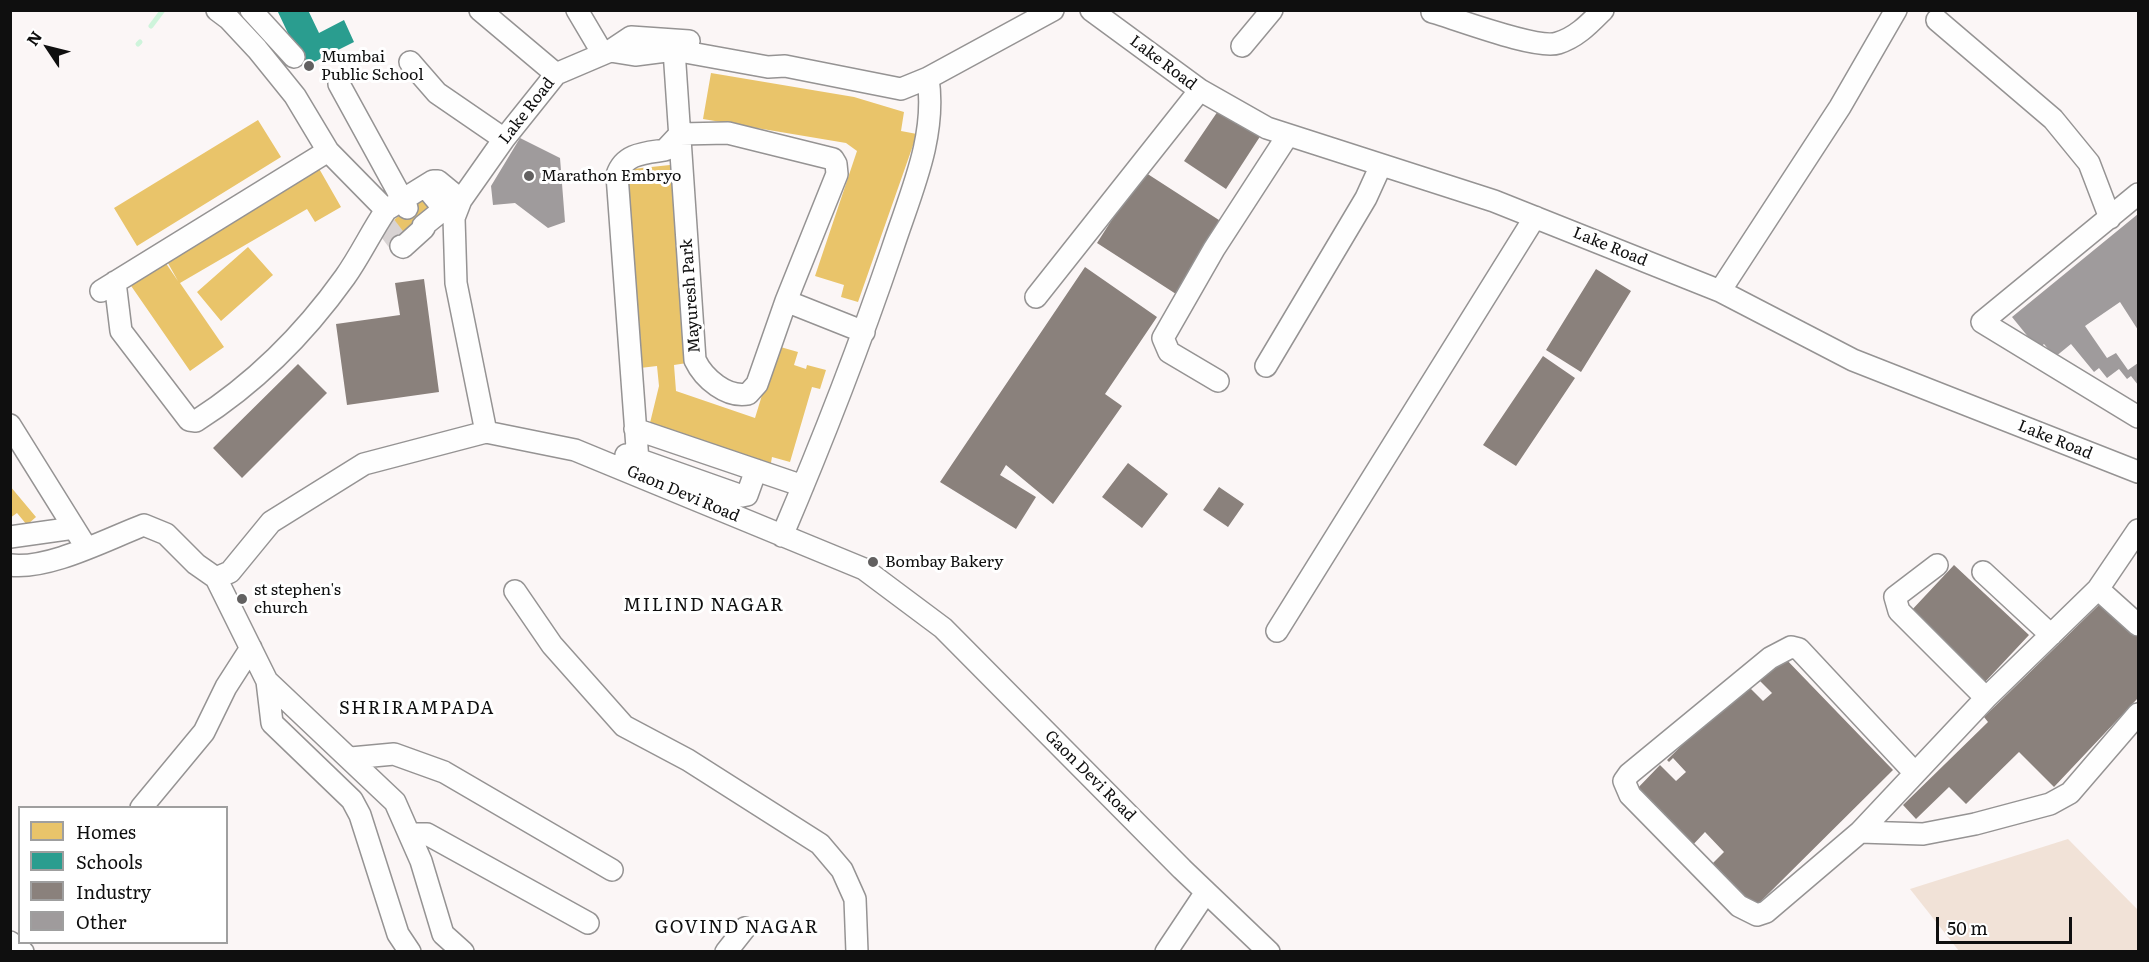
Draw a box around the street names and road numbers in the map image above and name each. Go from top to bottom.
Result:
street label: Lake Road [1126,32,1200,94]
street label: Lake Road [495,74,559,148]
street label: Lake Road [1570,223,1650,271]
street label: Mayuresh Park [677,238,705,354]
street label: Lake Road [2015,416,2095,464]
street label: Gaon Devi Road [624,462,742,526]
street label: Gaon Devi Road [1041,727,1139,825]

